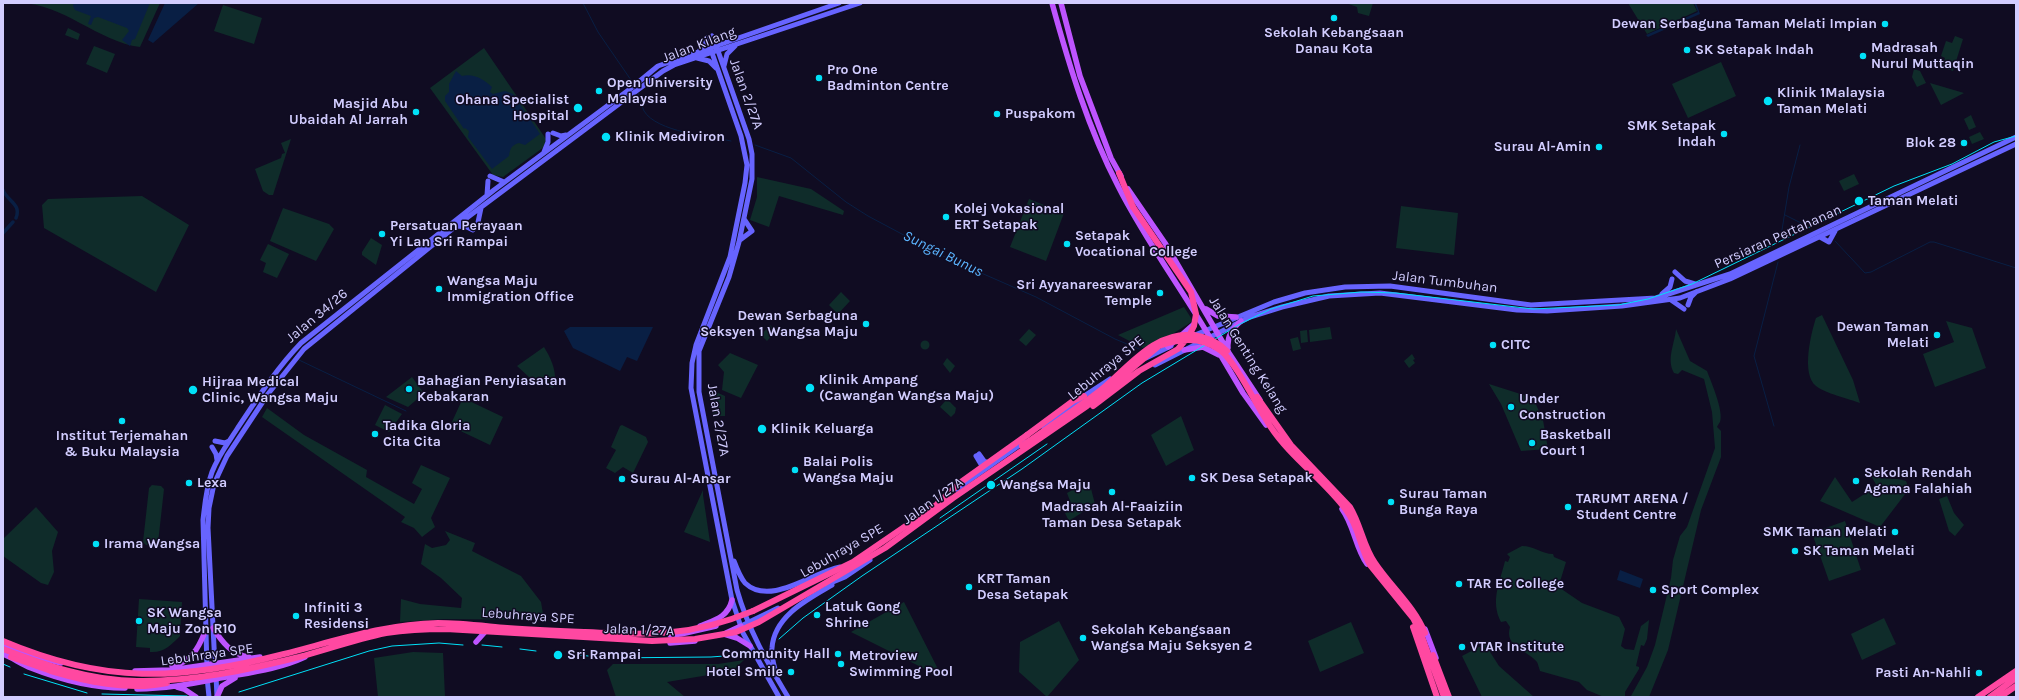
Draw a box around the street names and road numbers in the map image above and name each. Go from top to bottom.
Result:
street label: Jalan Kilang [660,23,738,67]
street label: Jalan 2/27A [726,57,766,131]
street label: Persiaran Pertahanan [1712,201,1844,273]
street label: Jalan Tumbuhan [1391,267,1499,297]
street label: Jalan 34/26 [283,285,351,347]
street label: Jalan Genting Kelang [1205,294,1291,416]
street label: Lebuhraya SPE [1064,332,1148,404]
street label: Jalan 2/27A [703,382,733,458]
street label: Jalan 1/27A [899,474,967,528]
street label: Lebuhraya SPE [797,520,887,582]
street label: Lebuhraya SPE [481,604,575,628]
street label: Jalan 1/27A [604,620,674,640]
street label: Lebuhraya SPE [160,640,254,670]

